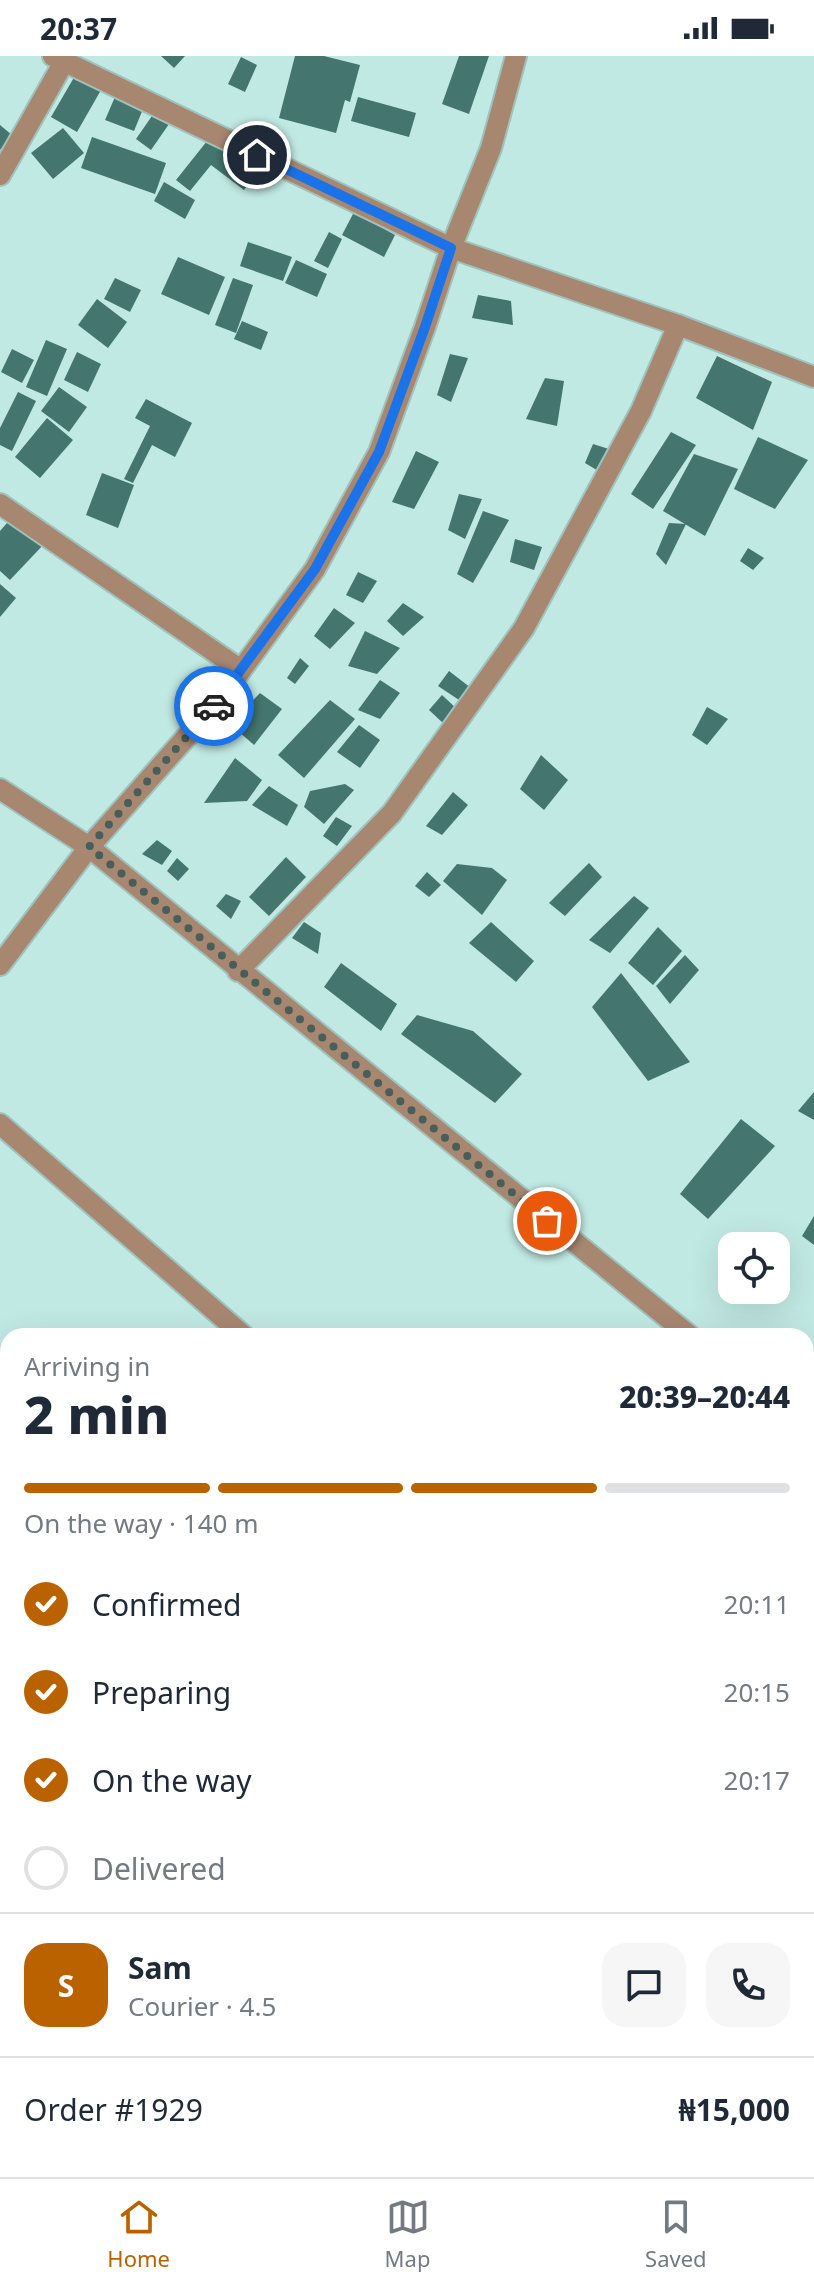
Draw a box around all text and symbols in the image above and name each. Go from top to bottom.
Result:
text: 20:37 [40,8,117,49]
pin [223,121,291,189]
icon: home [235,133,279,177]
courier [174,666,254,746]
icon: car [192,684,236,728]
pin [513,1187,581,1255]
icon: bag [525,1199,569,1243]
map controls [718,1232,790,1304]
button: locate [718,1232,790,1304]
text: Arriving in [24,1348,150,1384]
text: 20:39–20:44 [619,1376,790,1417]
text: 2 min [24,1378,169,1449]
text: On the way · 140 m [24,1505,258,1541]
icon: check [24,1582,68,1626]
text: Confirmed [92,1584,242,1625]
text: 20:11 [724,1586,790,1622]
icon: check [24,1670,68,1714]
text: Preparing [92,1672,231,1713]
text: 20:15 [724,1674,790,1710]
icon: check [24,1758,68,1802]
text: On the way [92,1760,252,1801]
text: 20:17 [724,1762,790,1798]
text: Delivered [92,1848,226,1889]
button: chat [602,1943,686,2027]
button: phone [706,1943,790,2027]
text: Sam [128,1947,192,1988]
text: S [58,1965,74,2006]
text: Courier · 4.5 [128,1988,276,2024]
text: Order #1929 [24,2089,203,2130]
text: ₦15,000 [678,2089,790,2130]
tab: Home [107,2195,170,2273]
tab: Map [385,2195,430,2273]
tab: Saved [645,2195,707,2273]

